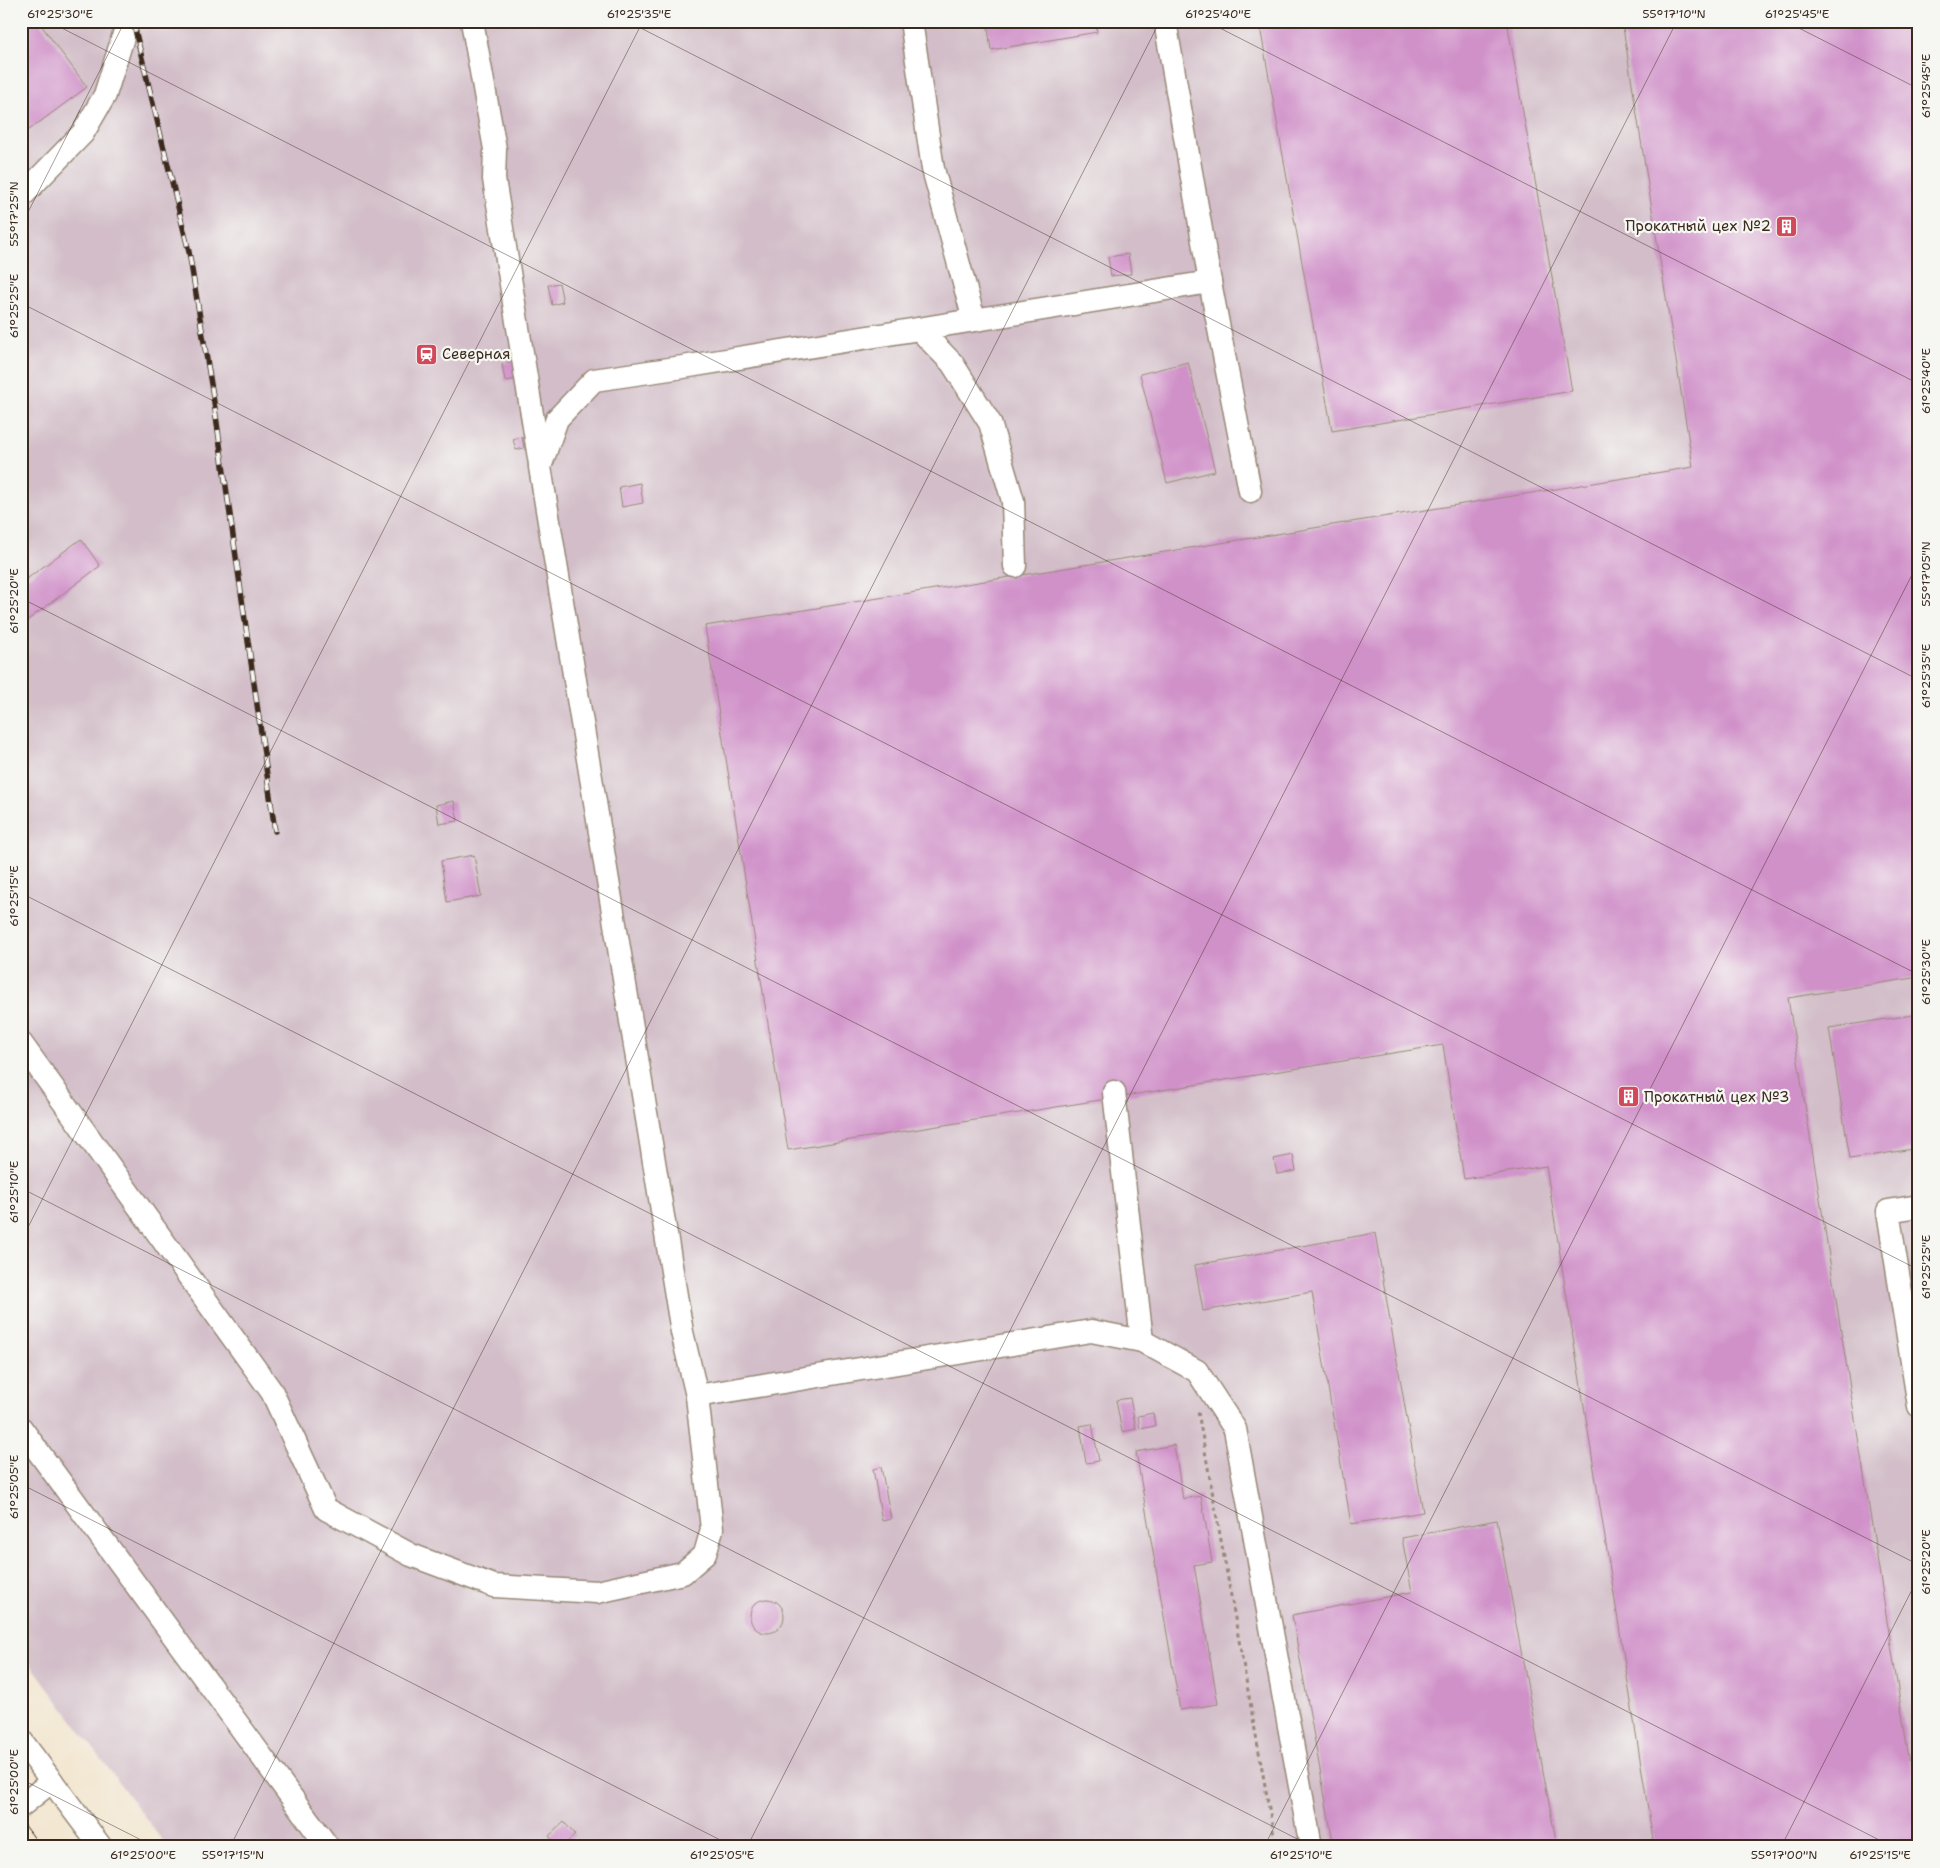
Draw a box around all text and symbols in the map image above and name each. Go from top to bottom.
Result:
text: 61°25'30"E [27,6,93,22]
text: 61°25'35"E [607,6,671,22]
text: 61°25'40"E [1185,6,1251,22]
text: 55°17'10"N [1642,6,1706,22]
text: 61°25'45"E [1765,6,1829,22]
text: 61°25'45"E [1918,54,1934,118]
text: 55°17'25"N [6,181,22,247]
building icon: Прокатный цех №2 [1775,214,1799,238]
place label: Прокатный цех №2 [1625,216,1771,236]
text: 61°25'25"E [6,274,22,338]
station icon: Северная [414,342,438,366]
place label: Северная [442,344,510,364]
text: 61°25'40"E [1918,348,1934,414]
text: 55°17'05"N [1918,541,1934,607]
text: 61°25'20"E [6,568,22,634]
text: 61°25'35"E [1918,644,1934,708]
text: 61°25'15"E [6,865,22,927]
text: 61°25'30"E [1918,939,1934,1005]
building icon: Прокатный цех №3 [1616,1085,1640,1109]
place label: Прокатный цех №3 [1644,1087,1790,1107]
text: 61°25'10"E [6,1161,22,1223]
text: 61°25'25"E [1918,1235,1934,1299]
text: 61°25'05"E [6,1455,22,1519]
text: 61°25'20"E [1918,1529,1934,1595]
text: 61°25'00"E [6,1749,22,1815]
text: 61°25'00"E [110,1847,176,1863]
text: 55°17'15"N [202,1847,264,1863]
text: 61°25'05"E [690,1847,754,1863]
text: 61°25'10"E [1270,1847,1332,1863]
text: 55°17'00"N [1751,1847,1817,1863]
text: 61°25'15"E [1849,1847,1911,1863]

